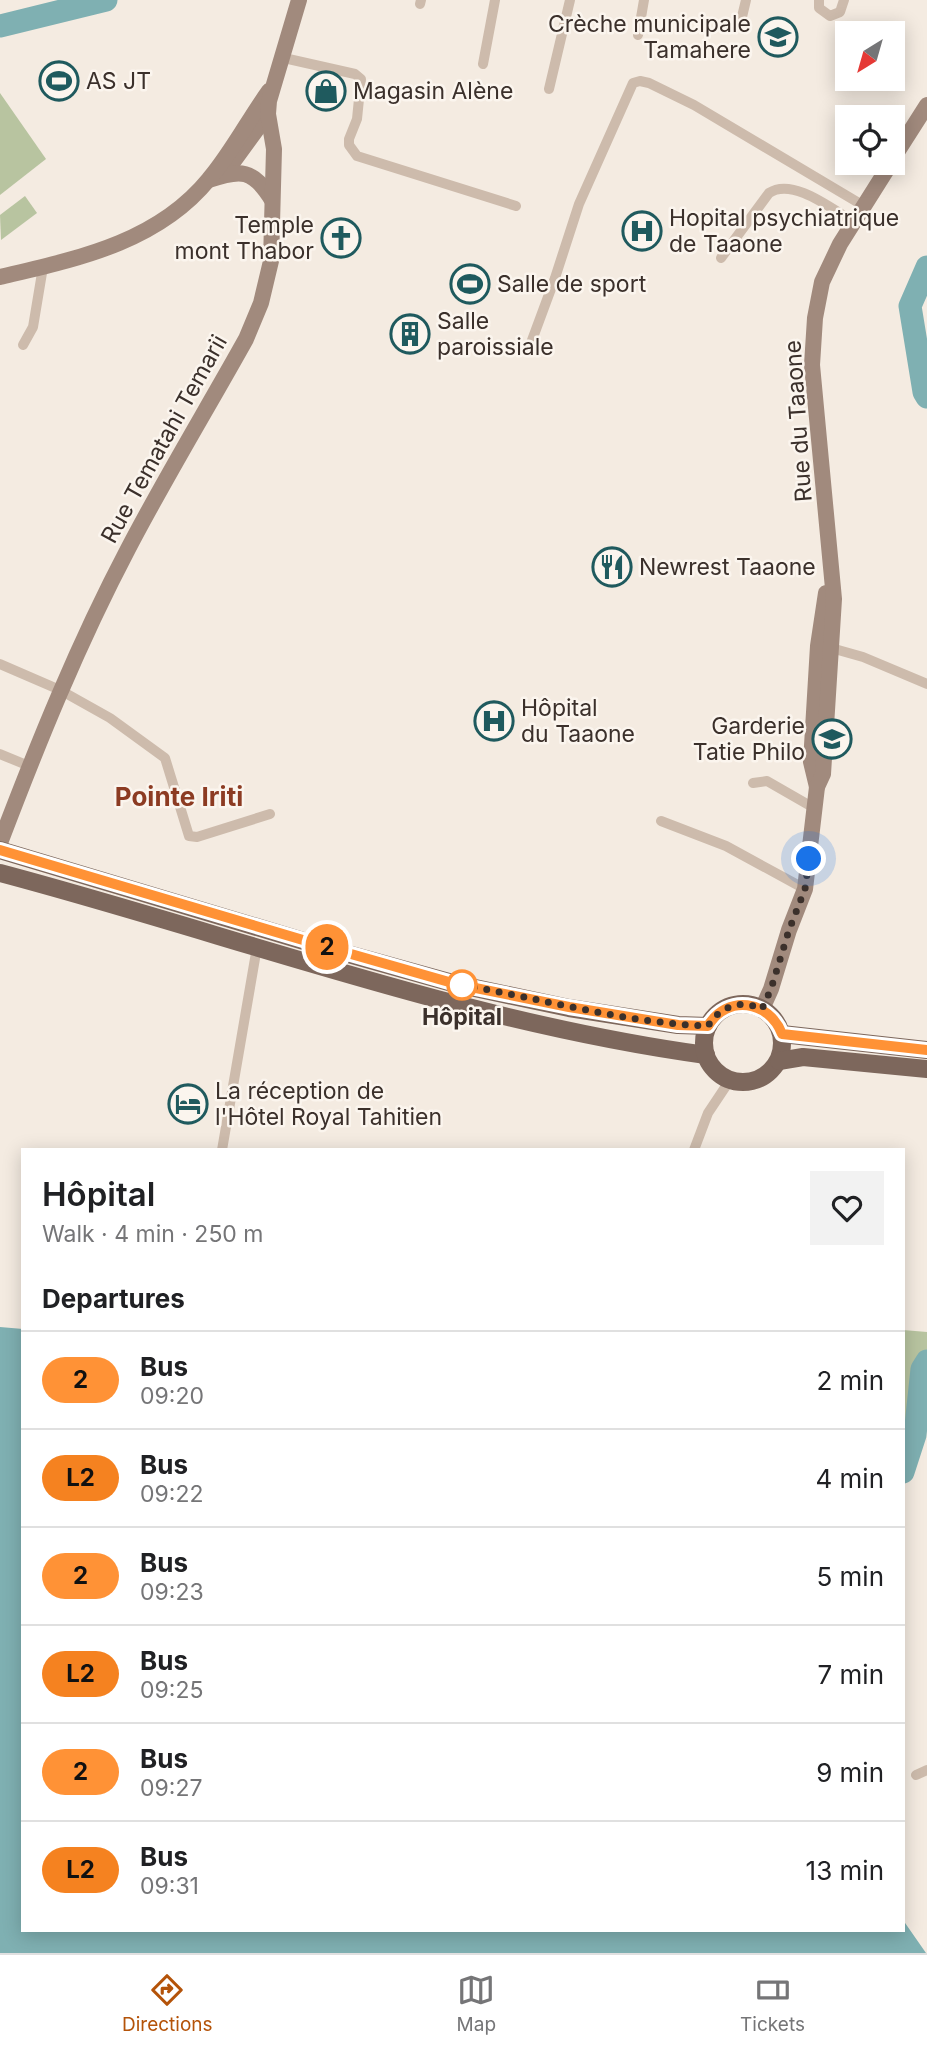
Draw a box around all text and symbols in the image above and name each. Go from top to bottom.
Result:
place label: Crèche municipale Tamahere [548,10,751,64]
school or university icon: Crèche municipale Tamahere [757,16,799,58]
north arrow [835,21,905,91]
map controls [835,21,905,175]
sports icon: AS JT [38,60,80,102]
place label: AS JT [86,67,151,95]
shop icon: Magasin Alène [305,70,347,112]
place label: Magasin Alène [353,77,513,105]
button: locate [835,105,905,175]
place label: Hopital psychiatrique de Taaone [669,204,899,258]
hospital icon: Hopital psychiatrique de Taaone [621,210,663,252]
place label: Temple mont Thabor [175,211,314,265]
church icon: Temple mont Thabor [320,217,362,259]
sports icon: Salle de sport [449,263,491,305]
place label: Salle de sport [497,270,647,298]
place label: Salle paroissiale [437,307,554,361]
building icon: Salle paroissiale [389,313,431,355]
street label: Rue Tematahi Temarii [95,330,233,548]
street label: Rue du Taaone [778,339,818,503]
restaurant icon: Newrest Taaone [591,546,633,588]
place label: Newrest Taaone [639,553,816,581]
place label: Hôpital du Taaone [521,694,635,748]
hospital icon: Hôpital du Taaone [473,700,515,742]
place label: Garderie Tatie Philo [693,712,805,766]
school or university icon: Garderie Tatie Philo [811,718,853,760]
district label: Pointe Iriti [115,781,243,812]
your location [791,841,826,876]
line badge: 2 [304,924,350,970]
text: 2 [319,932,335,961]
marker: Hôpital [447,970,477,1000]
place label: Hôpital [422,1003,502,1031]
place label: La réception de l'Hôtel Royal Tahitien [215,1077,442,1131]
hotel icon: La réception de l'Hôtel Royal Tahitien [167,1083,209,1125]
button: heart [810,1171,884,1245]
text: Hôpital [42,1174,155,1214]
text: Walk · 4 min · 250 m [42,1220,264,1248]
text: Departures [42,1283,185,1314]
text: Bus [140,1351,188,1382]
text: 2 [73,1365,88,1394]
text: 2 min [816,1365,884,1396]
text: 09:20 [140,1382,204,1410]
text: Bus [140,1449,188,1480]
text: L2 [66,1463,95,1492]
text: 4 min [815,1463,884,1494]
text: 09:22 [140,1480,203,1508]
text: Bus [140,1547,188,1578]
text: 2 [73,1561,88,1590]
text: 5 min [816,1561,884,1592]
text: 09:23 [140,1578,204,1606]
text: Bus [140,1645,188,1676]
text: L2 [66,1659,95,1688]
text: 7 min [818,1659,884,1690]
text: 09:25 [140,1676,203,1704]
text: Bus [140,1743,188,1774]
text: 2 [73,1757,88,1786]
text: 9 min [816,1757,884,1788]
text: 09:27 [140,1774,202,1802]
text: Bus [140,1841,188,1872]
text: L2 [66,1855,95,1884]
text: 13 min [806,1855,884,1886]
text: 09:31 [140,1872,199,1900]
tab: Directions [122,1971,213,2036]
tab: Map [457,1971,496,2036]
tab: Tickets [740,1971,805,2036]

